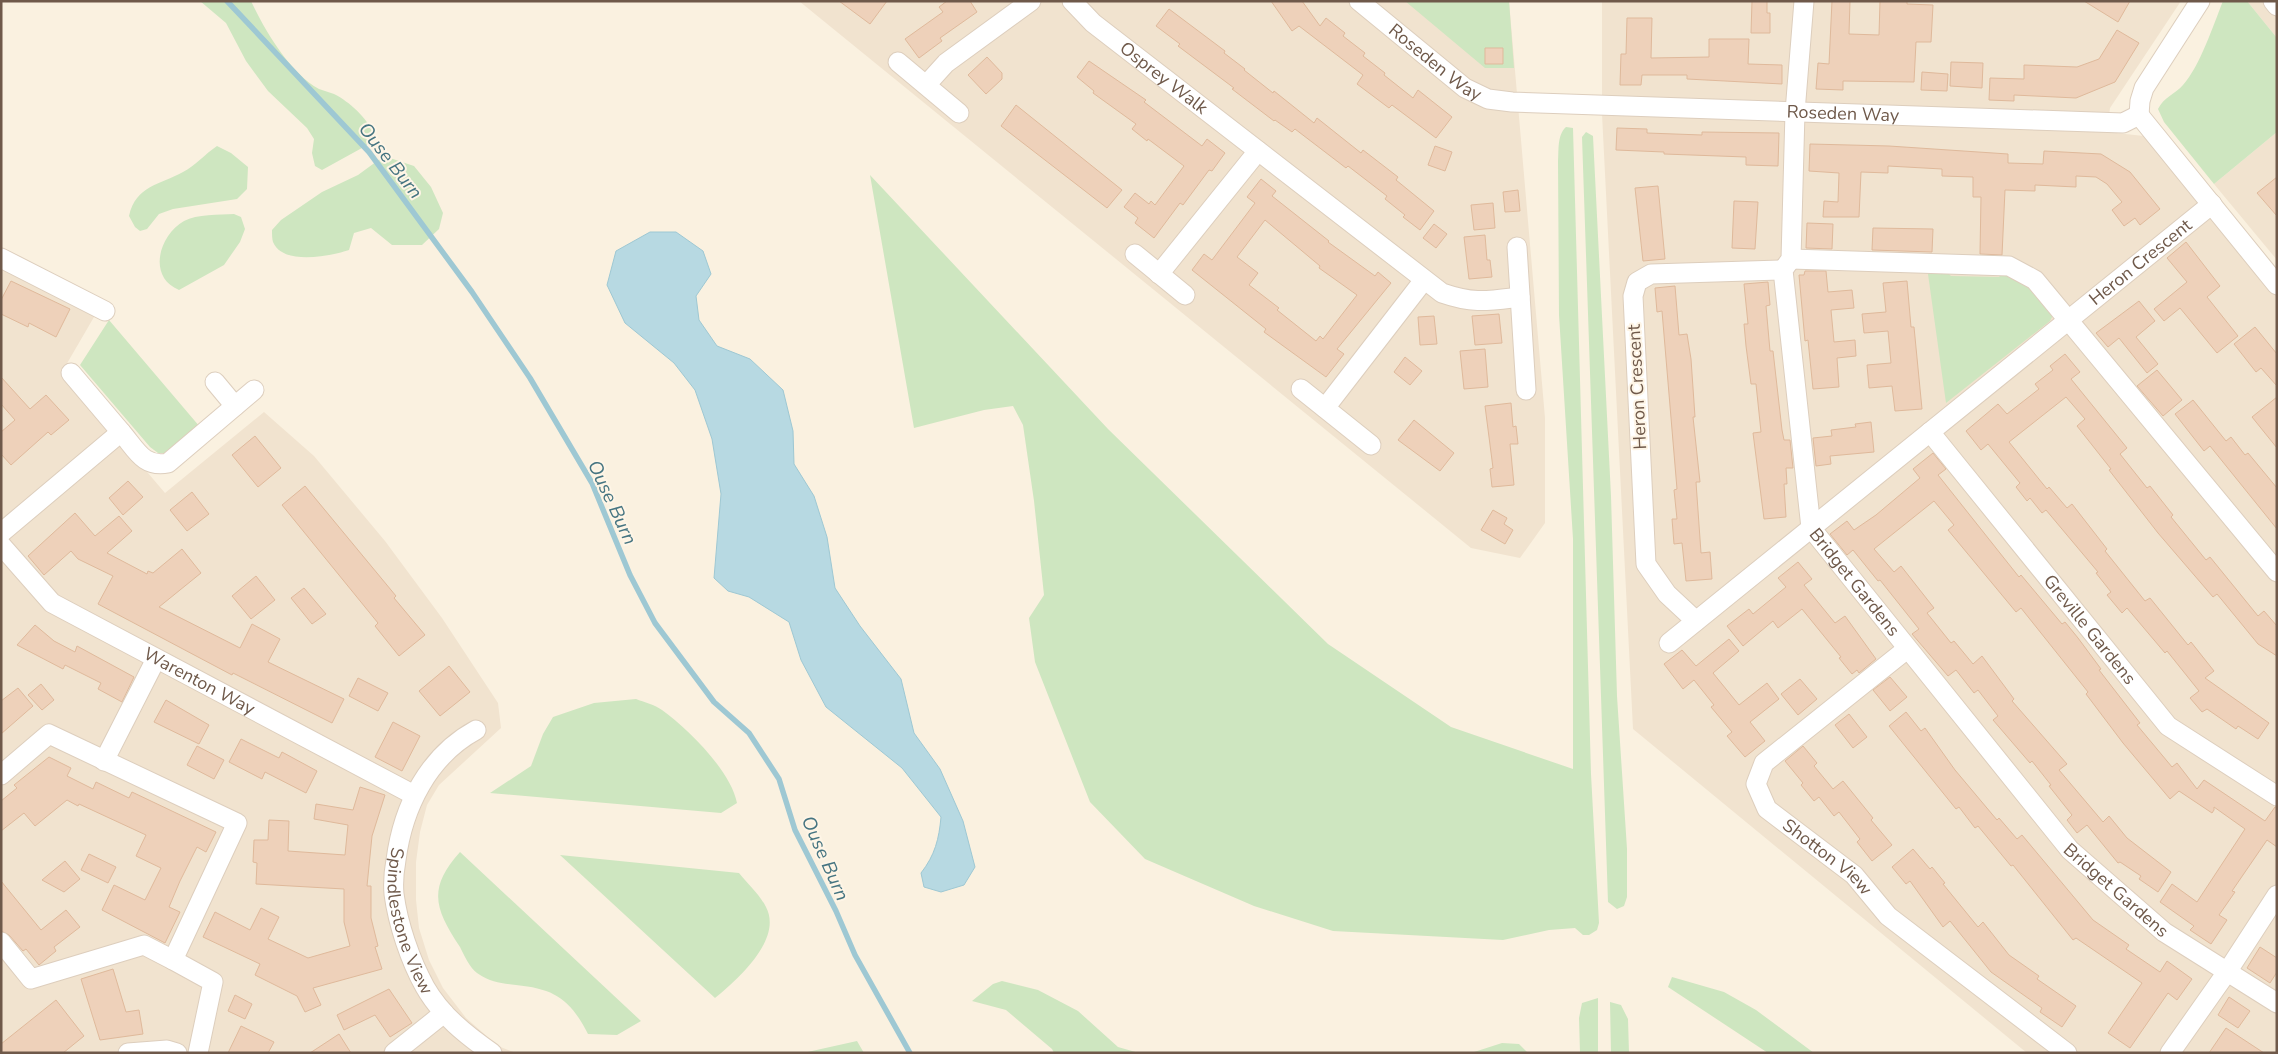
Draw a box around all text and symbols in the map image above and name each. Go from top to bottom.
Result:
street label: Roseden Way [1384,18,1486,107]
street label: Osprey Walk [1115,36,1214,120]
street label: Roseden Way [1786,99,1900,127]
water label: Ouse Burn [352,117,428,204]
street label: Heron Crescent [2084,213,2197,311]
street label: Heron Crescent [1622,323,1652,450]
water label: Ouse Burn [581,456,643,549]
street label: Bridget Gardens [1804,523,1905,641]
street label: Greville Gardens [2038,569,2142,689]
street label: Warenton Way [139,642,260,721]
water label: Ouse Burn [795,812,855,905]
street label: Shotton View [1778,813,1878,900]
street label: Bridget Gardens [2058,838,2174,943]
street label: Spindlestone View [381,846,439,999]

